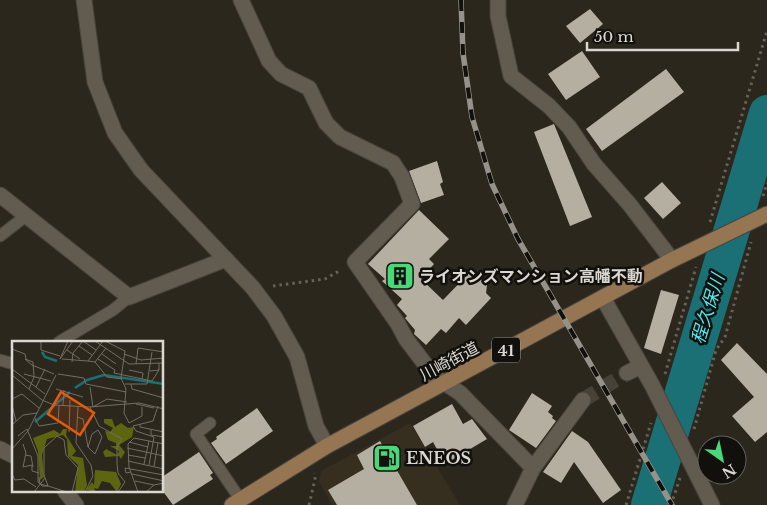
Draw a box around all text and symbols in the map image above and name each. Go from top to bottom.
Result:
scale bar [587,20,738,52]
text: 50 m [594,27,634,46]
building icon: ライオンズマンション高幡不動 [385,261,415,291]
place label: ライオンズマンション高幡不動 [419,266,643,286]
water label: 程久保川 [687,269,730,347]
street label: 川崎街道 [416,337,482,385]
road number: 41 [492,338,520,362]
inset map [12,341,164,492]
north arrow [697,435,747,485]
fuel station icon: ENEOS [372,443,402,473]
place label: ENEOS [406,448,471,468]
text: N [719,460,740,482]

